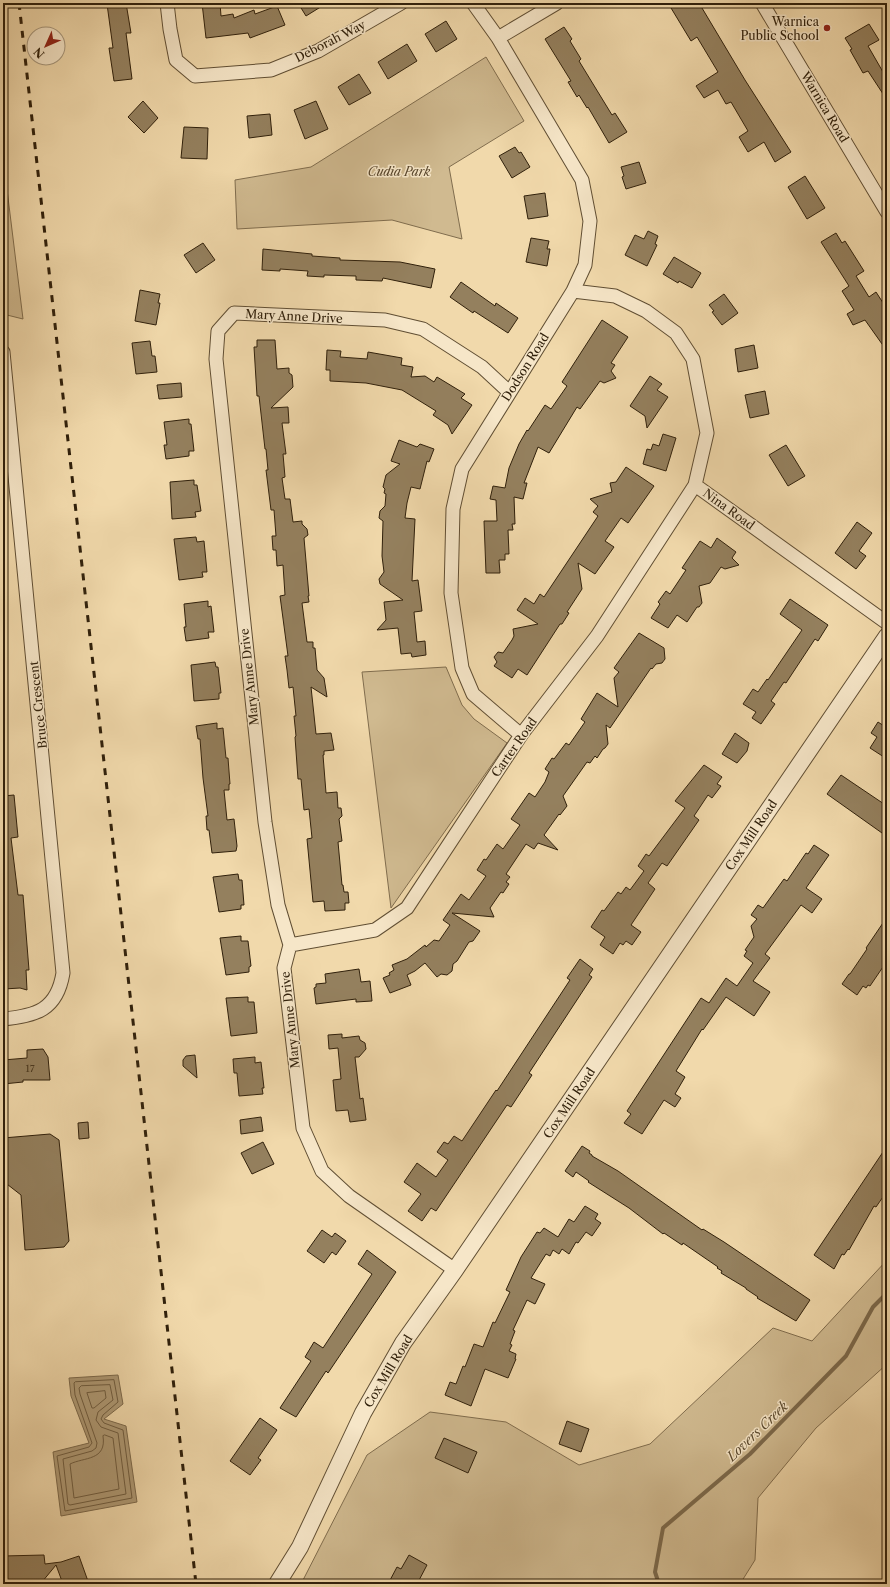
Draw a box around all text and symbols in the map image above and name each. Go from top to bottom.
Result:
place label: Warnica Public School [740,14,820,43]
street label: Deborah Way [292,17,368,65]
marker: Warnica Public School [822,23,832,33]
north arrow [26,26,66,66]
text: N [30,44,47,61]
street label: Warnica Road [797,68,852,146]
park label: Cudia Park [368,164,431,179]
street label: Mary Anne Drive [245,306,343,326]
street label: Dodson Road [498,330,552,404]
street label: Nina Road [700,485,758,533]
street label: Mary Anne Drive [236,627,262,726]
street label: Bruce Crescent [26,660,50,749]
street label: Carter Road [488,714,540,780]
street label: Cox Mill Road [722,796,781,873]
street label: Mary Anne Drive [277,970,303,1069]
house number: 17 [25,1062,35,1075]
street label: Cox Mill Road [540,1064,599,1141]
street label: Cox Mill Road [360,1331,416,1410]
water label: Lovers Creek [722,1398,791,1465]

